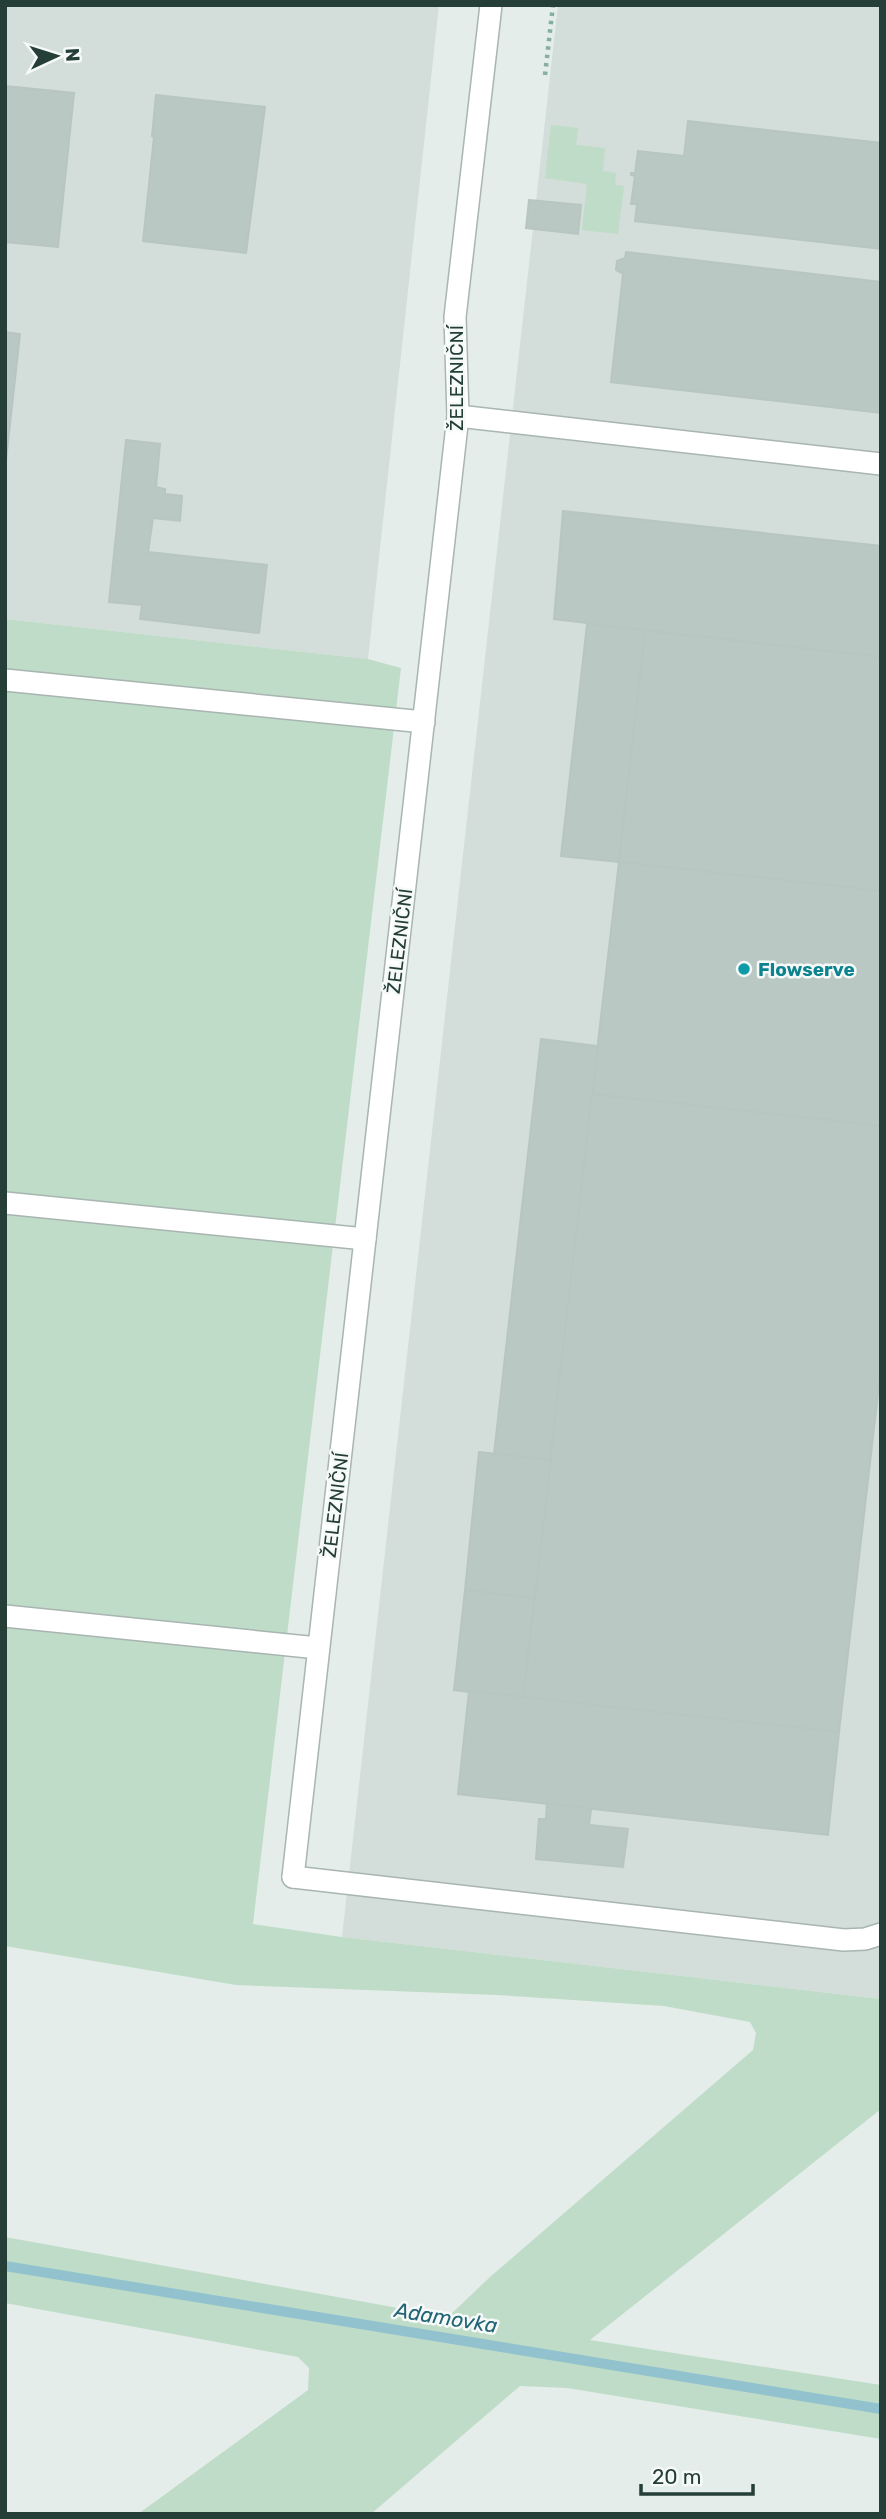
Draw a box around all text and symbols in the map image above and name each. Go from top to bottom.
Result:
north arrow [21,21,91,91]
text: N [61,47,84,62]
street label: ŽELEZNIČNÍ [445,324,468,431]
street label: ŽELEZNIČNÍ [382,886,417,995]
place label: Flowserve [758,958,855,981]
marker: Flowserve [736,961,752,977]
street label: ŽELEZNIČNÍ [318,1450,353,1559]
water label: Adamovka [392,2297,499,2338]
scale bar [641,2452,753,2496]
text: 20 m [652,2464,701,2489]

